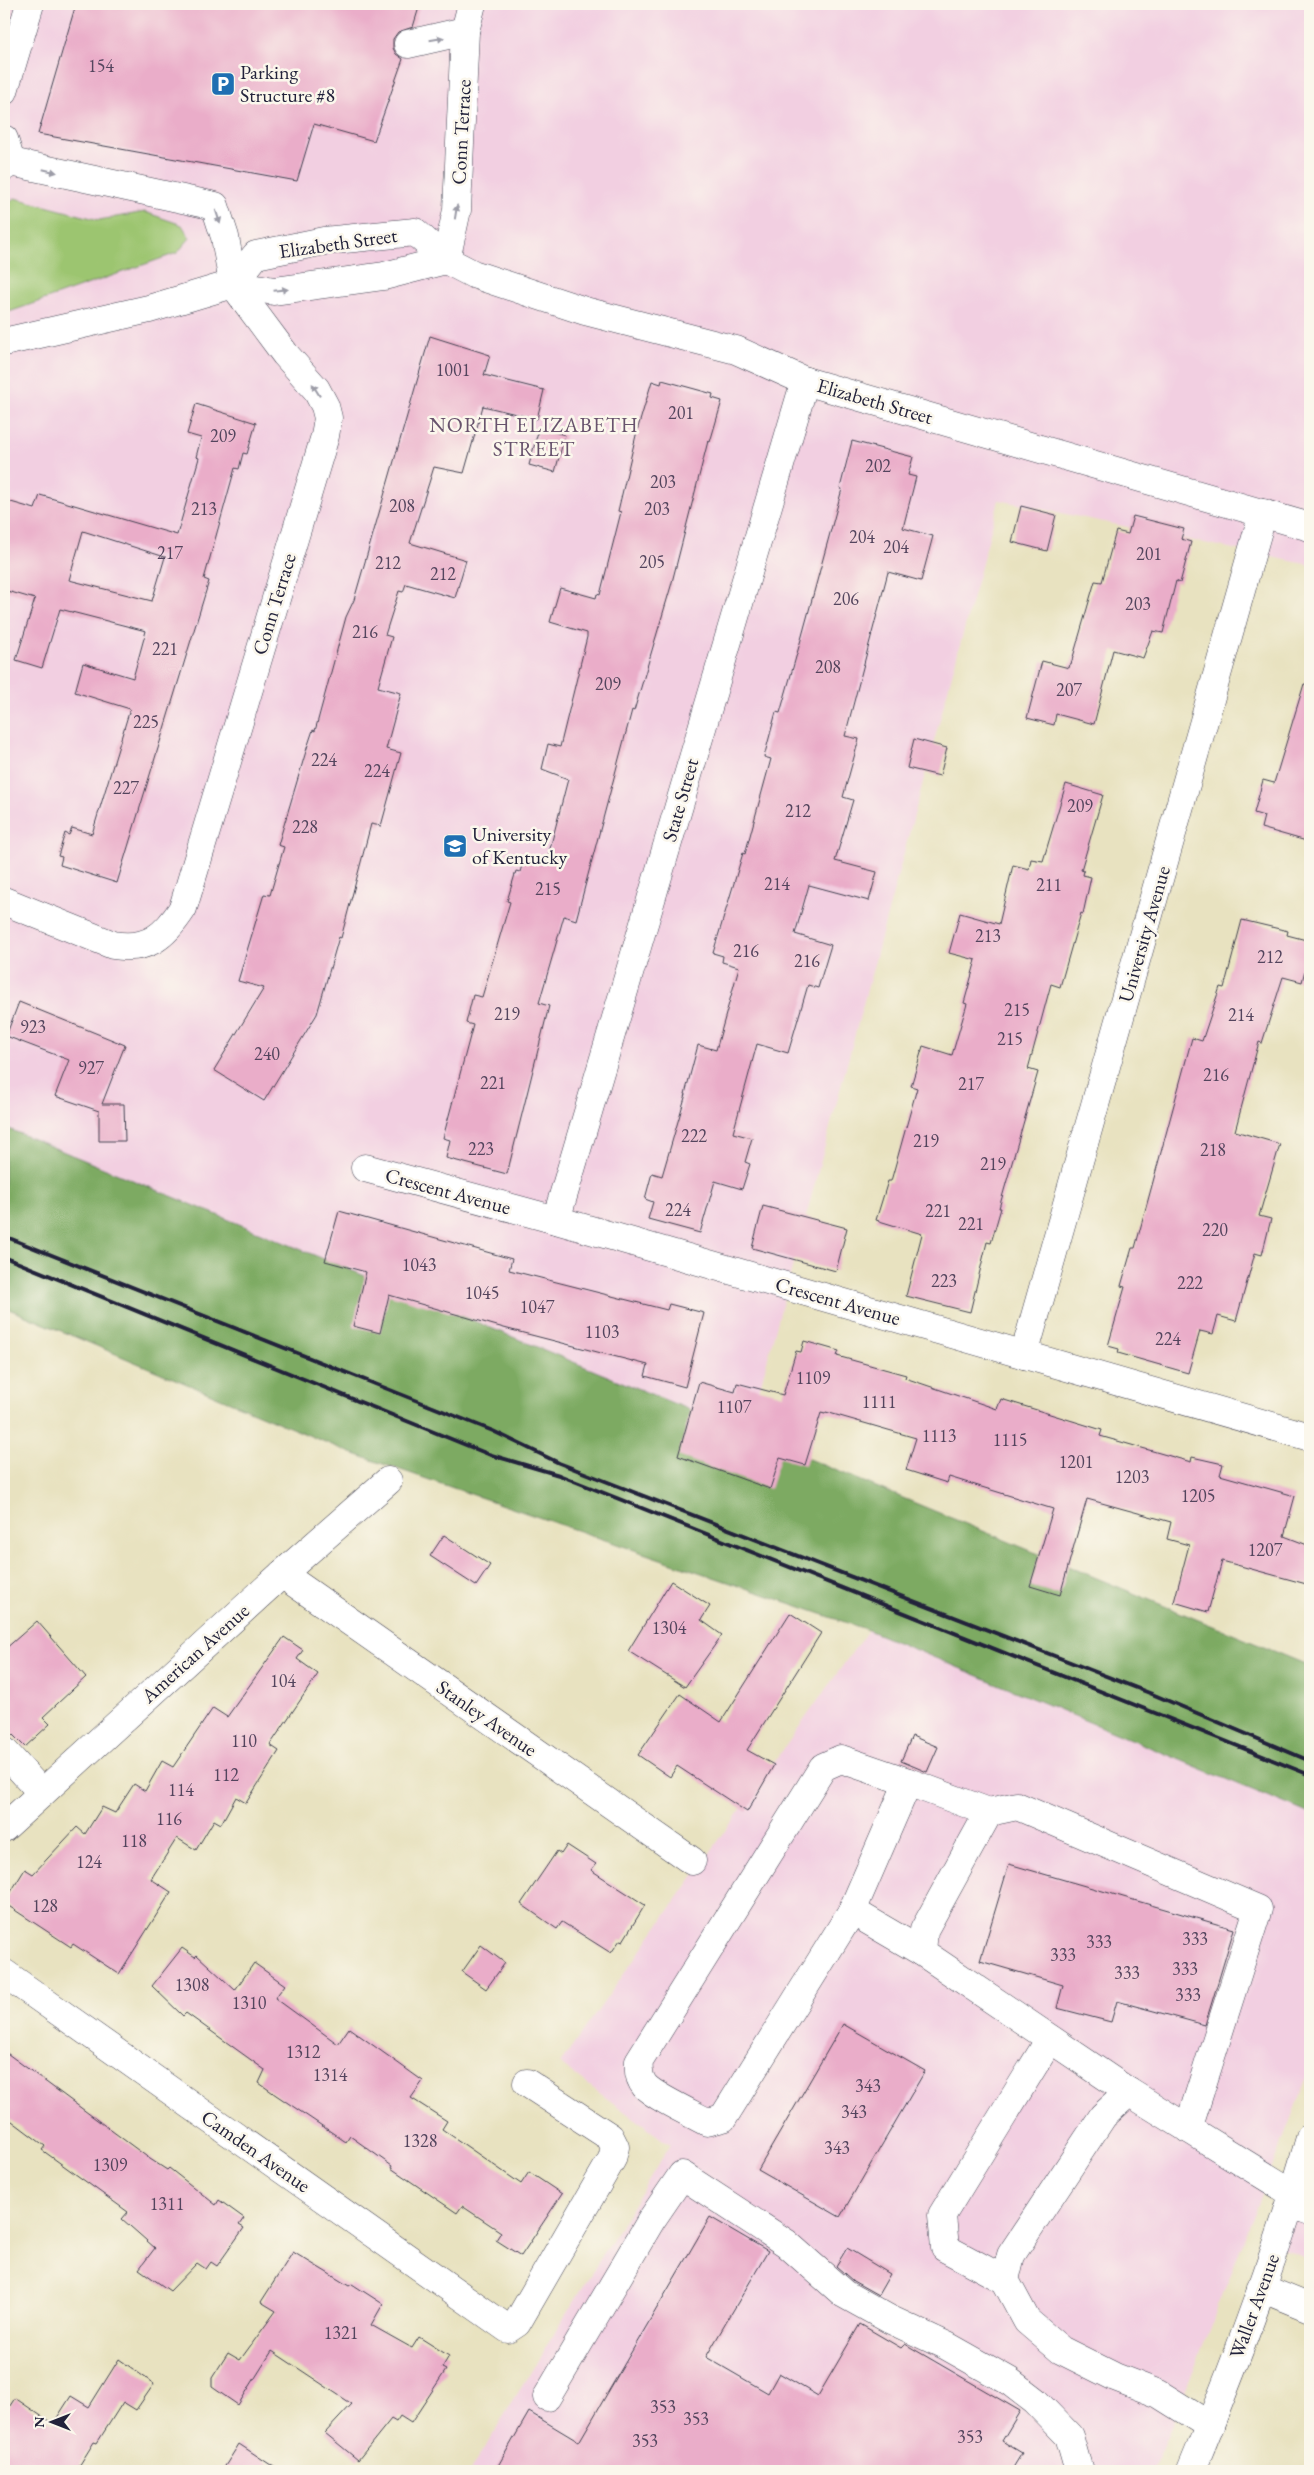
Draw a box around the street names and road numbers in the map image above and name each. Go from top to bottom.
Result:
street label: Conn Terrace [445,79,477,185]
street label: Elizabeth Street [277,222,400,264]
street label: Elizabeth Street [814,372,937,430]
street label: Conn Terrace [246,550,302,658]
street label: State Street [656,755,704,845]
street label: University Avenue [1112,863,1176,1005]
street label: Crescent Avenue [382,1162,514,1220]
street label: Crescent Avenue [772,1271,904,1331]
street label: American Avenue [135,1598,255,1709]
street label: Stanley Avenue [432,1674,542,1762]
street label: Camden Avenue [196,2104,316,2198]
street label: Waller Avenue [1223,2250,1285,2362]

